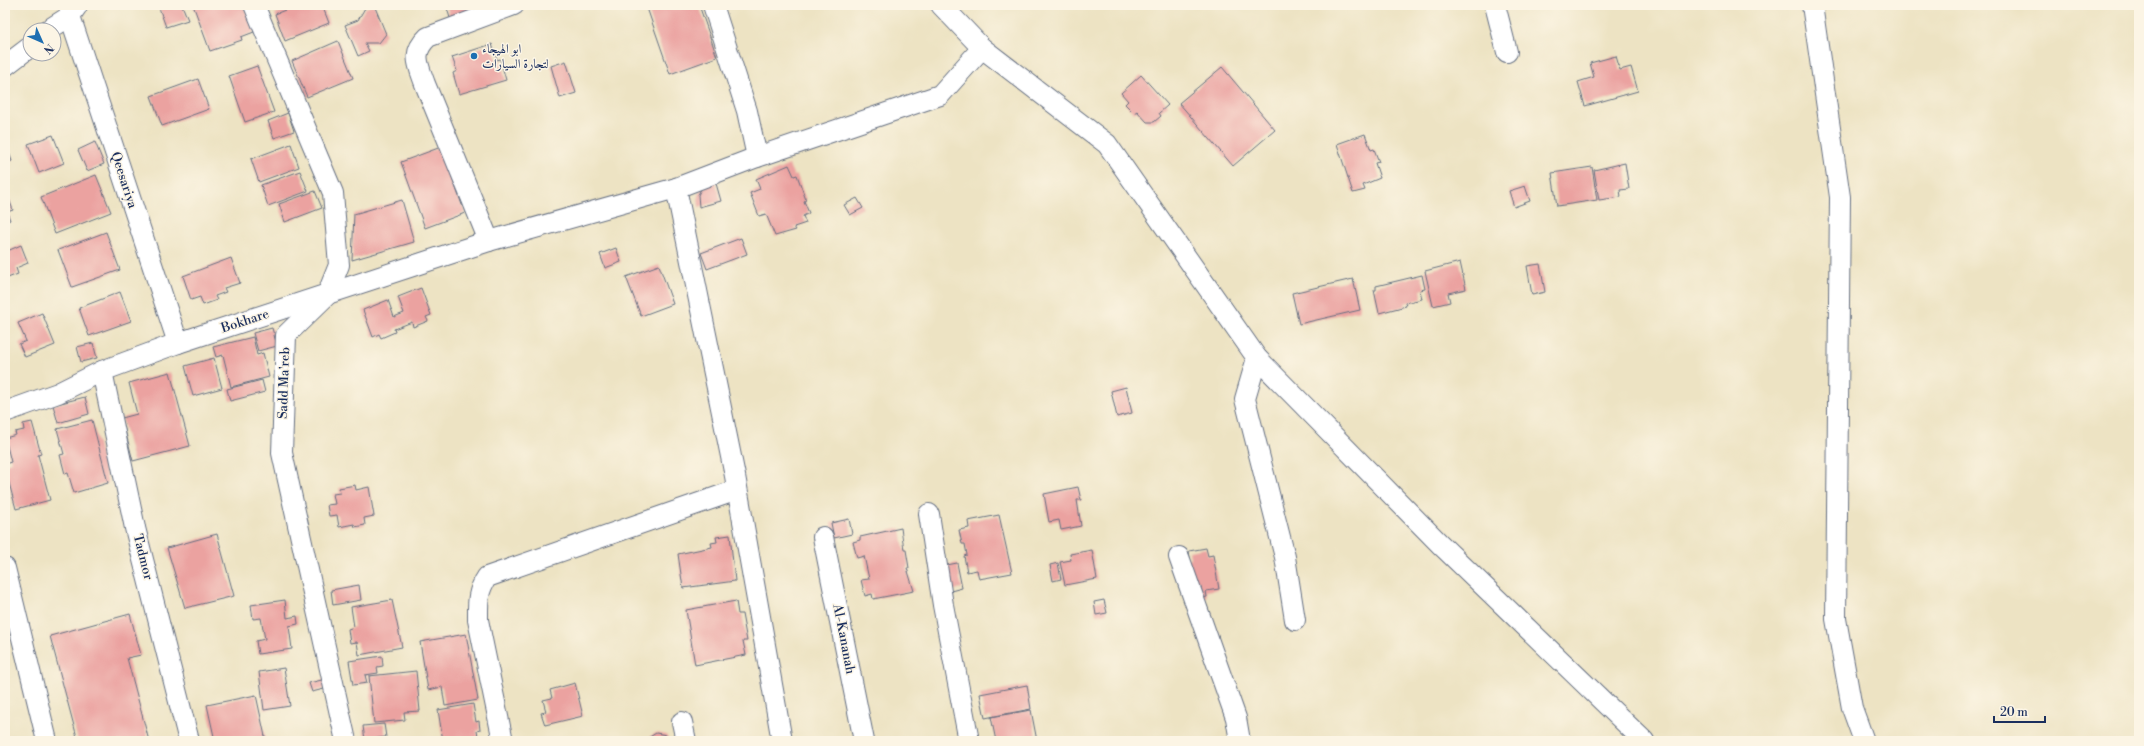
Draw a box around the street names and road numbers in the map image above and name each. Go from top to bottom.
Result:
street label: Qeesariya [107,150,141,211]
street label: Bokhare [218,306,271,337]
street label: Sadd Ma'reb [275,347,293,419]
street label: Tadmor [130,532,156,582]
street label: Al-Kananah [829,602,859,676]

